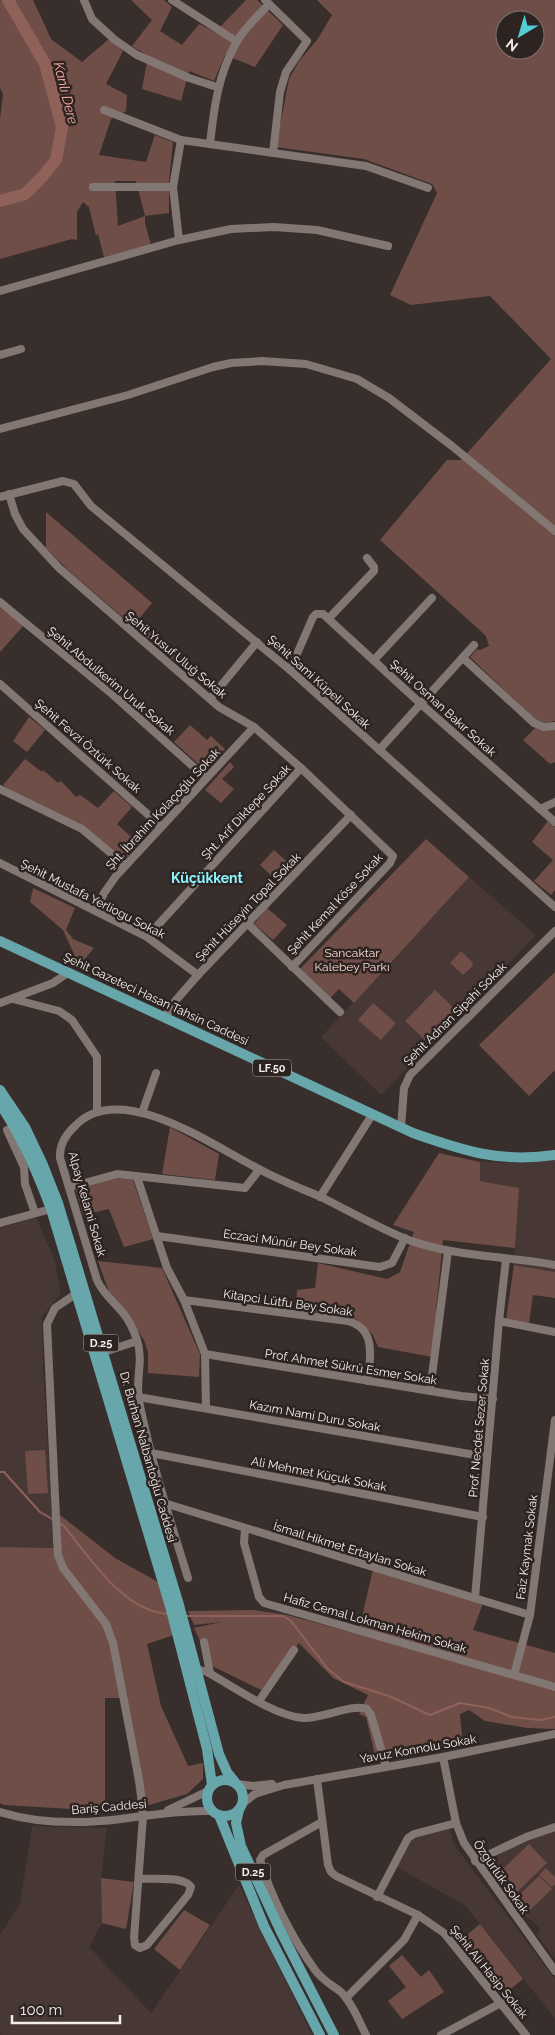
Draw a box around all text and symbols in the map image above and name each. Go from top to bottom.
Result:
north arrow [495,10,545,60]
text: N [503,36,521,55]
water label: Kanlı Dere [51,60,82,126]
street label: Şehit Yusuf Uluğ Sokak [122,608,230,702]
street label: Şehit Abdulkerim Uruk Sokak [45,624,178,739]
street label: Şehit Sami Küpeli Sokak [265,632,374,732]
street label: Şehit Osman Bakır Sokak [387,657,499,760]
street label: Şehit Fevzi Öztürk Sokak [32,696,144,796]
street label: Şht. İbrahim Kolaçoğlu Sokak [103,745,223,873]
street label: Şht. Arif Diktepe Sokak [198,761,294,862]
street label: Şehit Hüseyin Topal Sokak [193,849,304,964]
street label: Şehit Kemal Köse Sokak [285,850,386,957]
street label: Şehit Mustafa Yerliogu Sokak [18,856,168,942]
district label: Küçükkent [171,870,243,886]
park label: Sancaktar Kalebey Parkı [314,946,390,974]
street label: Şehit Gazeteci Hasan Tahsin Caddesi [61,950,251,1048]
street label: Şehit Adnan Sipahi Sokak [401,959,510,1068]
road number: LF.50 [253,1060,291,1076]
street label: Alpay Kelami Sokak [65,1150,109,1259]
street label: Eczaci Münür Bey Sokak [222,1227,358,1259]
street label: Kitapci Lütfu Bey Sokak [222,1287,354,1319]
road number: D.25 [84,1335,118,1352]
street label: Prof. Ahmet Sükrü Esmer Sokak [264,1346,439,1388]
street label: Prof. Necdet Sezer Sokak [466,1357,492,1498]
street label: Dr. Burhan Nalbantoğlu Caddesi [117,1370,179,1544]
street label: Kazım Nami Duru Sokak [248,1398,382,1435]
street label: Ali Mehmet Küçuk Sokak [250,1454,389,1494]
street label: Faiz Kaymak Sokak [514,1493,540,1600]
street label: İsmail Hikmet Ertaylan Sokak [272,1519,429,1579]
street label: Hafiz Cemal Lokman Hekim Sokak [282,1590,469,1656]
street label: Yavuz Konnolu Sokak [359,1732,478,1766]
street label: Bariş Caddesi [71,1797,147,1817]
street label: Özgürlük Sokak [470,1837,532,1917]
road number: D.25 [236,1864,270,1880]
street label: Şehit Ali Hasip Sokak [447,1923,531,2022]
scale bar [12,1992,120,2024]
text: 100 m [20,2001,62,2019]

